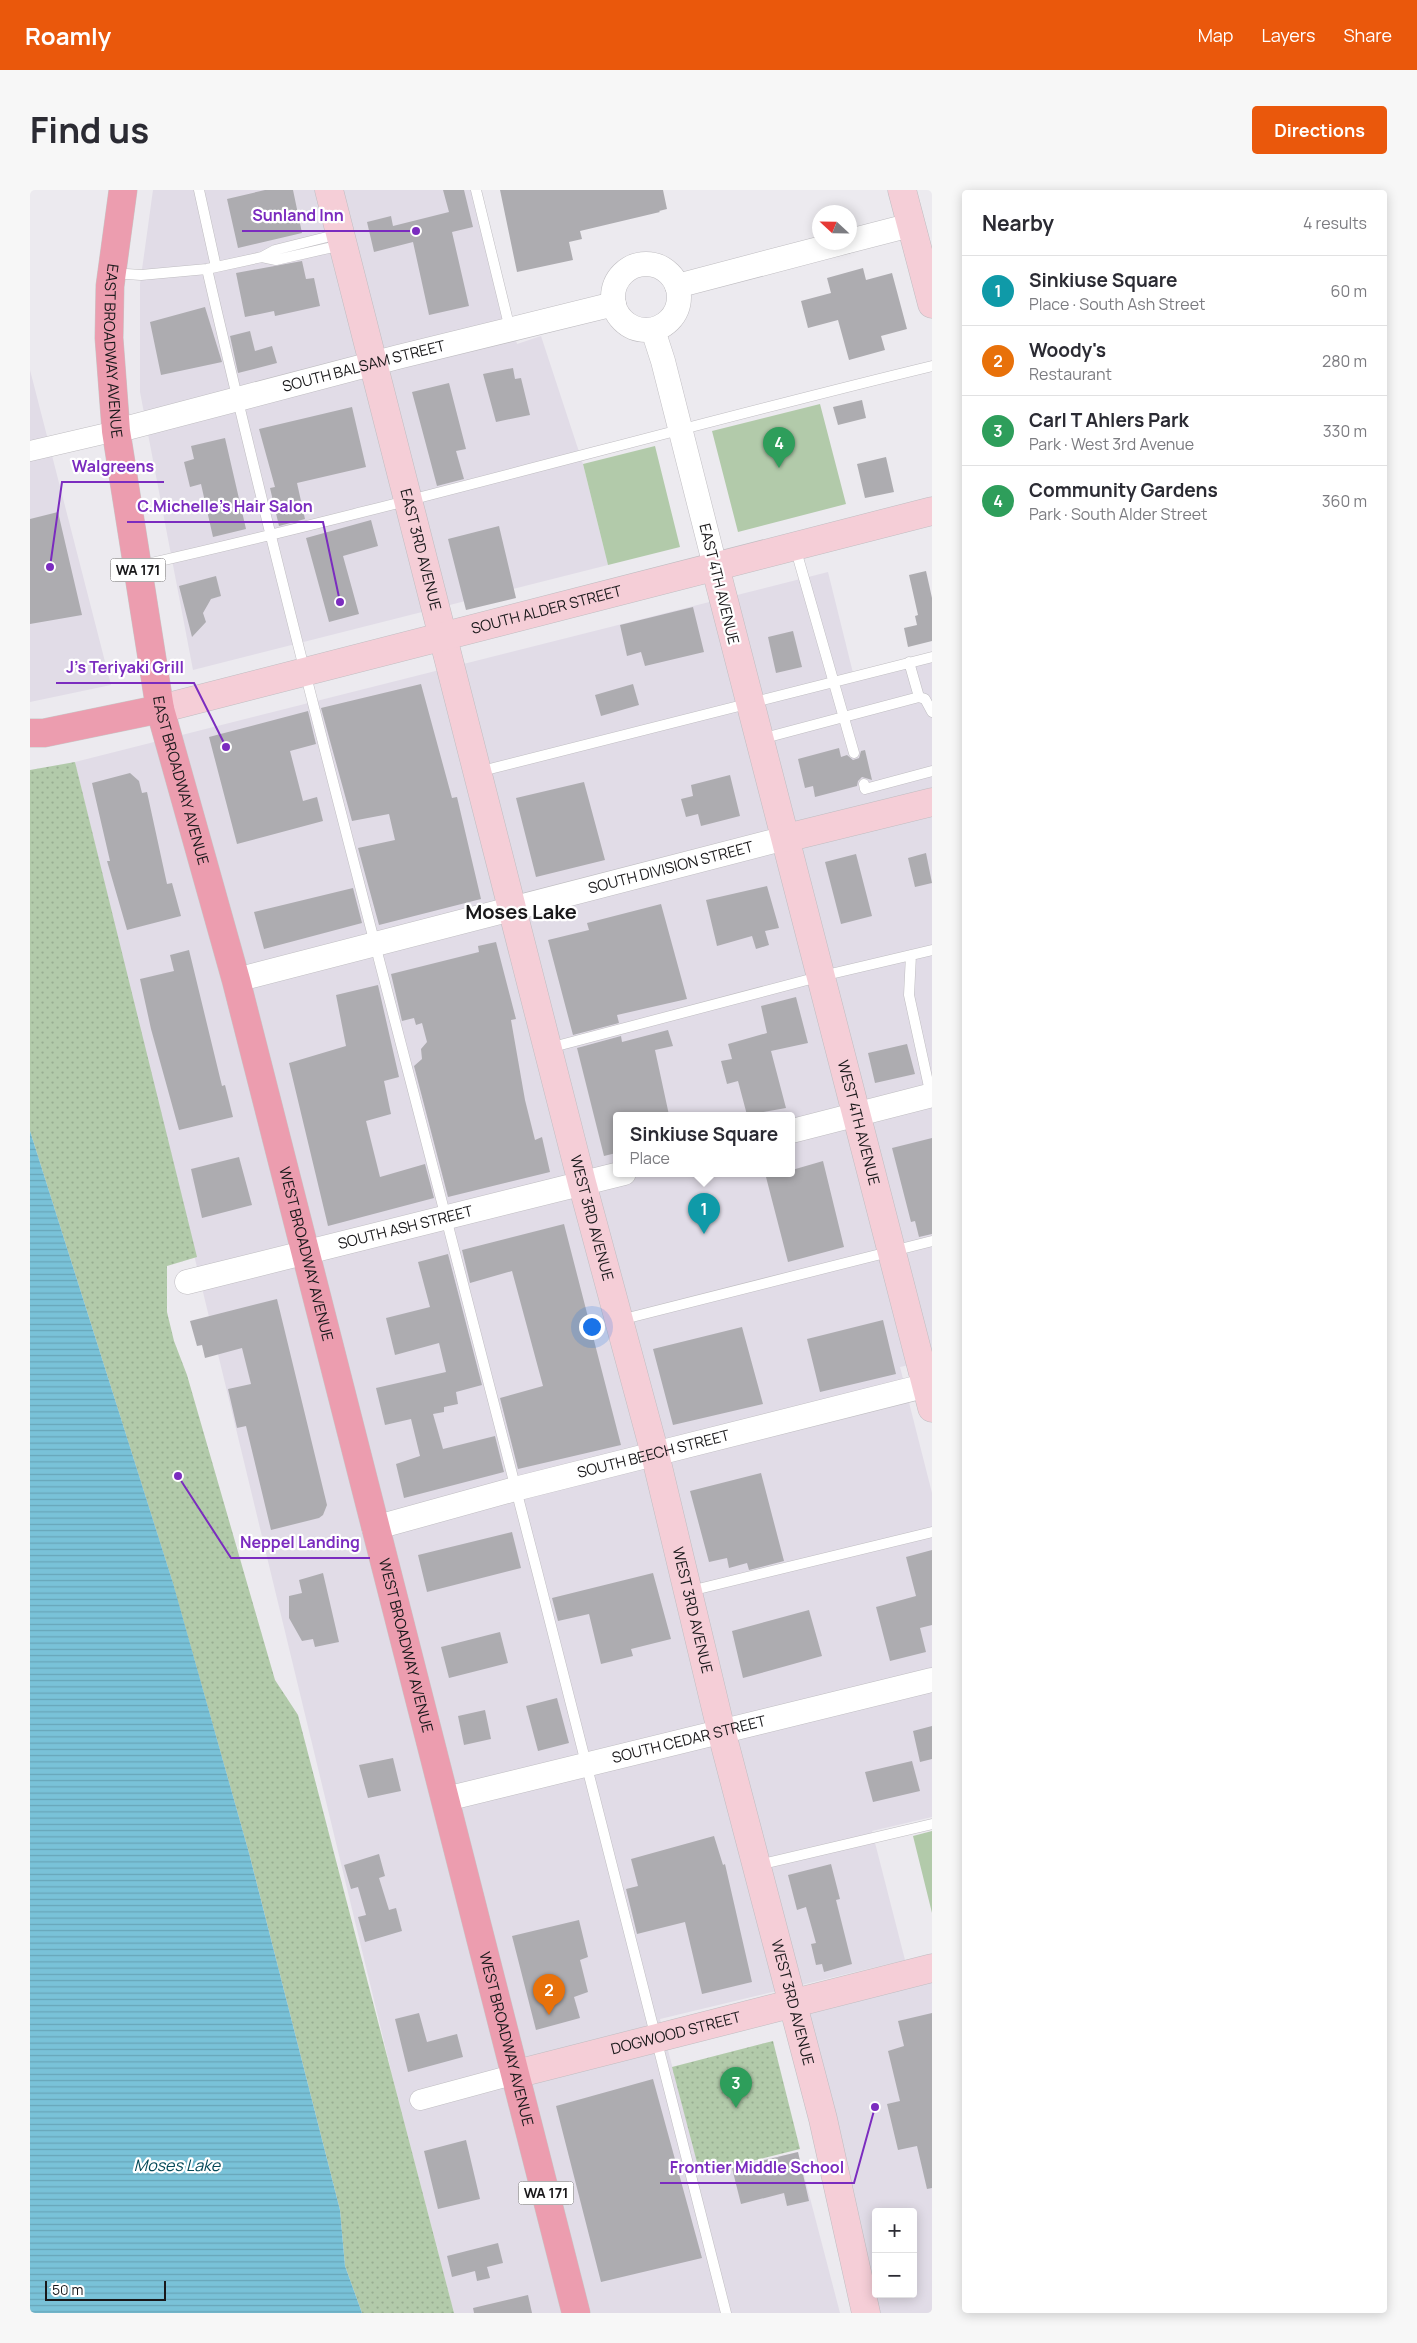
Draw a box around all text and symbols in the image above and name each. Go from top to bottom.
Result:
text: Roamly [25,19,111,52]
text: Map [1198,23,1233,47]
text: Layers [1261,23,1315,47]
text: Share [1343,23,1392,47]
text: Find us [30,106,149,154]
button: Directions [1252,106,1387,154]
callout: Sunland Inn [242,200,354,231]
text: Sunland Inn [252,204,344,226]
north arrow [812,205,857,250]
text: Nearby [982,209,1054,237]
text: 4 results [1303,212,1367,234]
street label: EAST BROADWAY AVENUE [99,263,128,440]
text: Sinkiuse Square [1029,267,1178,293]
text: 1 [994,280,1002,302]
text: 60 m [1331,280,1367,302]
text: Place · South Ash Street [1029,293,1205,315]
street label: SOUTH BALSAM STREET [280,335,447,397]
text: Woody's [1029,337,1106,363]
text: 2 [993,350,1003,372]
text: 280 m [1322,350,1367,372]
text: Restaurant [1029,363,1112,385]
text: Carl T Ahlers Park [1029,407,1189,433]
text: 3 [993,420,1003,442]
text: 330 m [1323,420,1367,442]
pin: 4 [763,427,795,468]
text: Park · West 3rd Avenue [1029,433,1194,455]
callout: Walgreens [62,451,164,482]
text: Walgreens [72,455,155,477]
text: Community Gardens [1029,477,1218,503]
street label: EAST 3RD AVENUE [396,486,447,612]
text: 4 [993,490,1003,512]
text: 360 m [1322,490,1367,512]
callout: C.Michelle's Hair Salon [127,491,323,522]
text: C.Michelle's Hair Salon [137,495,313,517]
text: Park · South Alder Street [1029,503,1208,525]
street label: EAST 4TH AVENUE [694,521,745,647]
road number: WA 171 [110,558,166,582]
street label: SOUTH ALDER STREET [469,580,624,639]
callout: J's Teriyaki Grill [56,652,194,683]
text: J's Teriyaki Grill [66,656,184,678]
street label: EAST BROADWAY AVENUE [148,694,214,867]
street label: SOUTH DIVISION STREET [586,836,755,899]
district label: Moses Lake [465,898,577,925]
street label: WEST 4TH AVENUE [833,1058,885,1188]
popup [613,1112,795,1177]
text: Sinkiuse Square [630,1121,778,1147]
text: Place [630,1147,670,1169]
street label: WEST 3RD AVENUE [565,1153,619,1283]
street label: WEST BROADWAY AVENUE [274,1165,339,1343]
pin: 1 [688,1193,720,1234]
street label: SOUTH ASH STREET [336,1200,475,1254]
your location [579,1314,605,1340]
street label: SOUTH BEECH STREET [575,1424,732,1483]
callout: Neppel Landing [231,1527,370,1558]
text: Neppel Landing [240,1531,360,1553]
street label: WEST 3RD AVENUE [668,1545,718,1675]
street label: WEST BROADWAY AVENUE [374,1556,439,1735]
street label: SOUTH CEDAR STREET [610,1710,768,1768]
street label: WEST 3RD AVENUE [766,1937,820,2068]
street label: WEST BROADWAY AVENUE [474,1950,539,2128]
pin: 2 [533,1974,565,2015]
street label: DOGWOOD STREET [609,2006,743,2059]
pin: 3 [720,2067,752,2108]
callout: Frontier Middle School [660,2152,854,2183]
water label: Moses Lake [134,2154,222,2176]
text: Frontier Middle School [670,2156,844,2178]
road number: WA 171 [518,2182,574,2205]
map controls [872,2208,917,2298]
button: + [872,2208,917,2253]
button: − [872,2253,917,2298]
scale bar [45,2278,166,2301]
text: 50 m [52,2280,83,2299]

